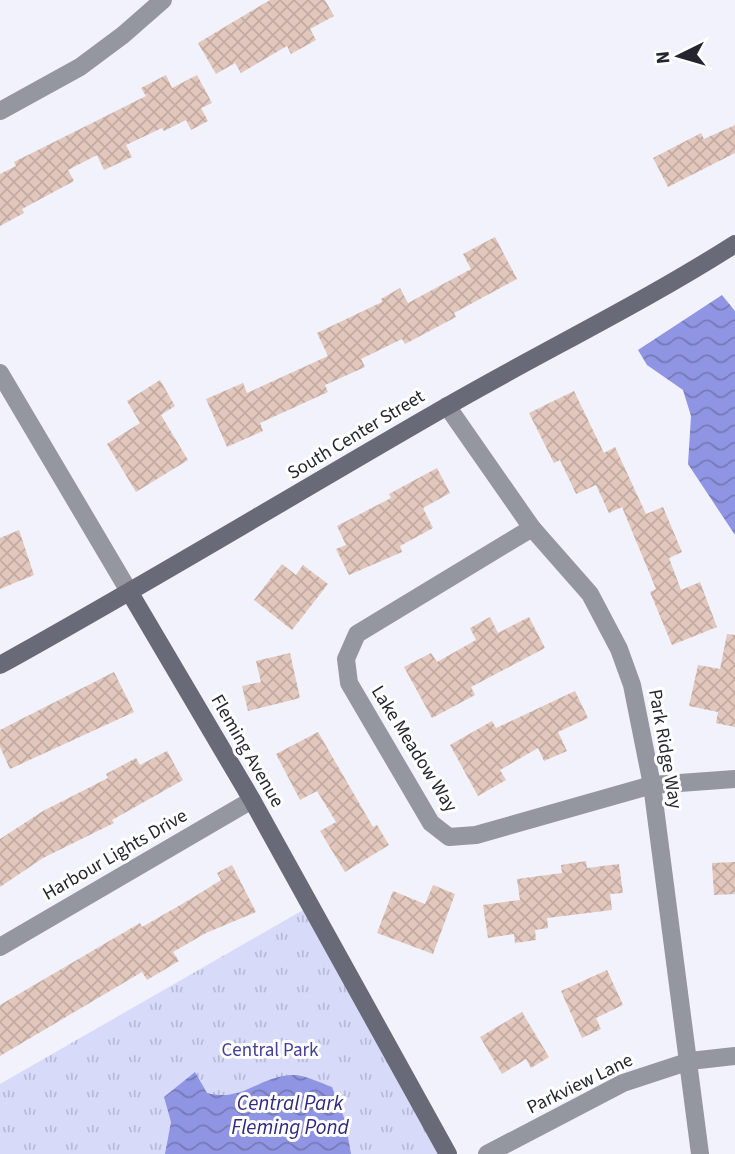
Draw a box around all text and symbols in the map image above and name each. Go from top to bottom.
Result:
north arrow [644,21,714,91]
text: N [650,50,678,65]
street label: South Center Street [282,383,430,487]
street label: Lake Meadow Way [364,680,464,818]
street label: Park Ridge Way [641,687,689,811]
street label: Fleming Avenue [204,690,290,812]
street label: Harbour Lights Drive [38,803,192,907]
park label: Central Park [222,1037,319,1064]
street label: Parkview Lane [523,1047,637,1121]
water label: Central Park Fleming Pond [231,1088,350,1142]

